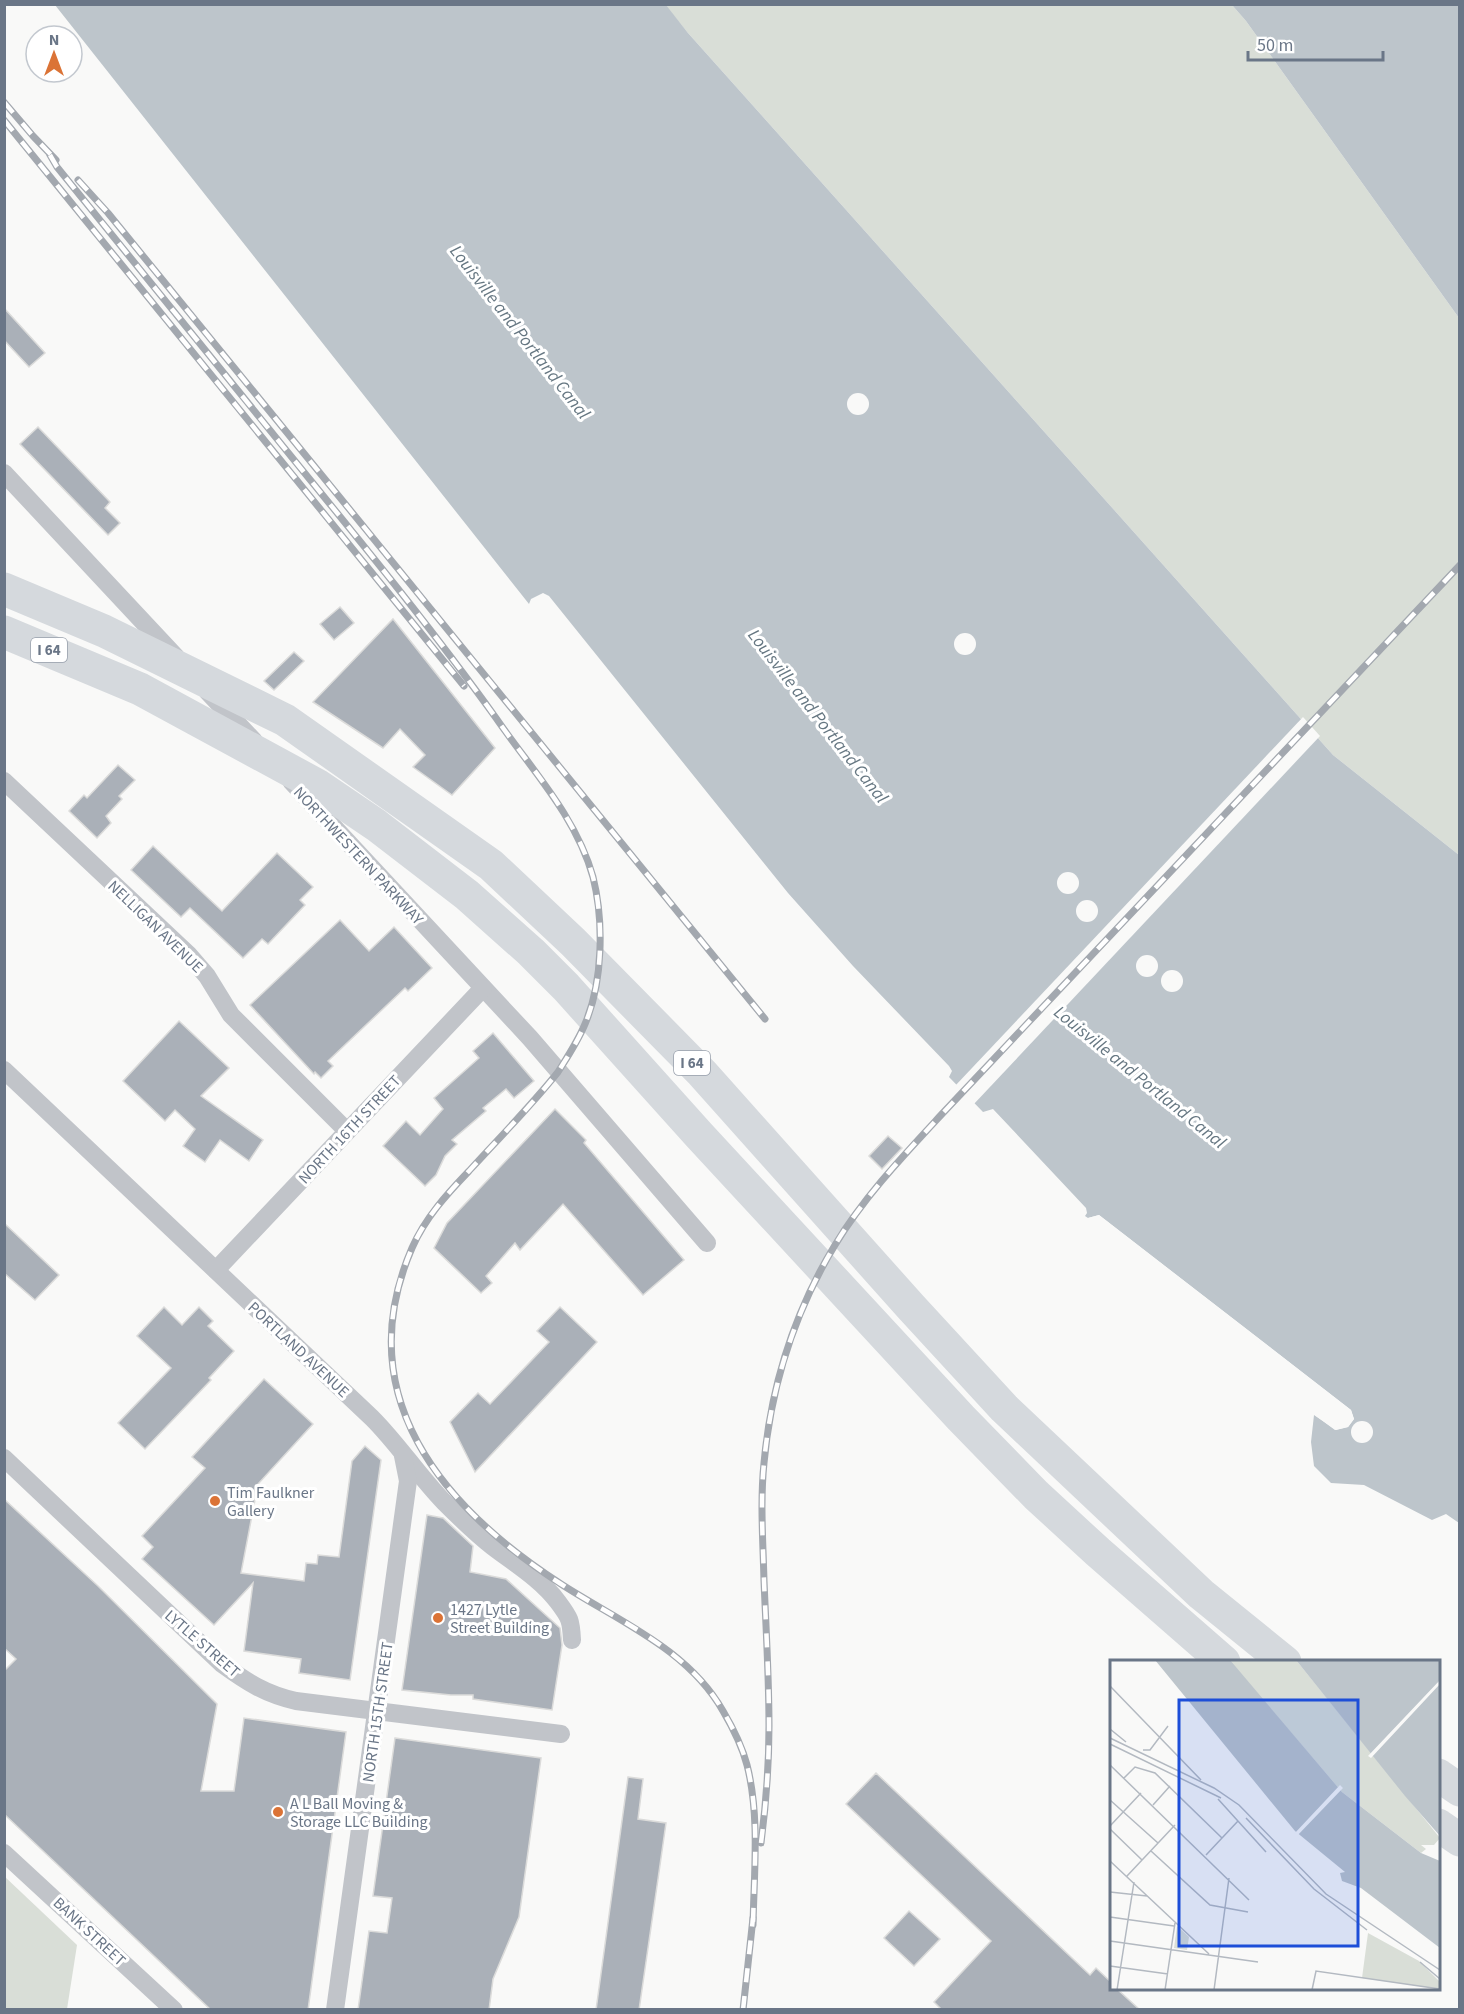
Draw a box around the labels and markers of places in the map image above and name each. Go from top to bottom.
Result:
place label: Tim Faulkner Gallery [227,1482,315,1522]
marker: Tim Faulkner Gallery [208,1494,222,1508]
place label: 1427 Lytle Street Building [450,1599,549,1639]
marker: 1427 Lytle Street Building [431,1611,445,1625]
place label: A L Ball Moving & Storage LLC Building [290,1793,427,1833]
marker: A L Ball Moving & Storage LLC Building [271,1805,285,1819]

